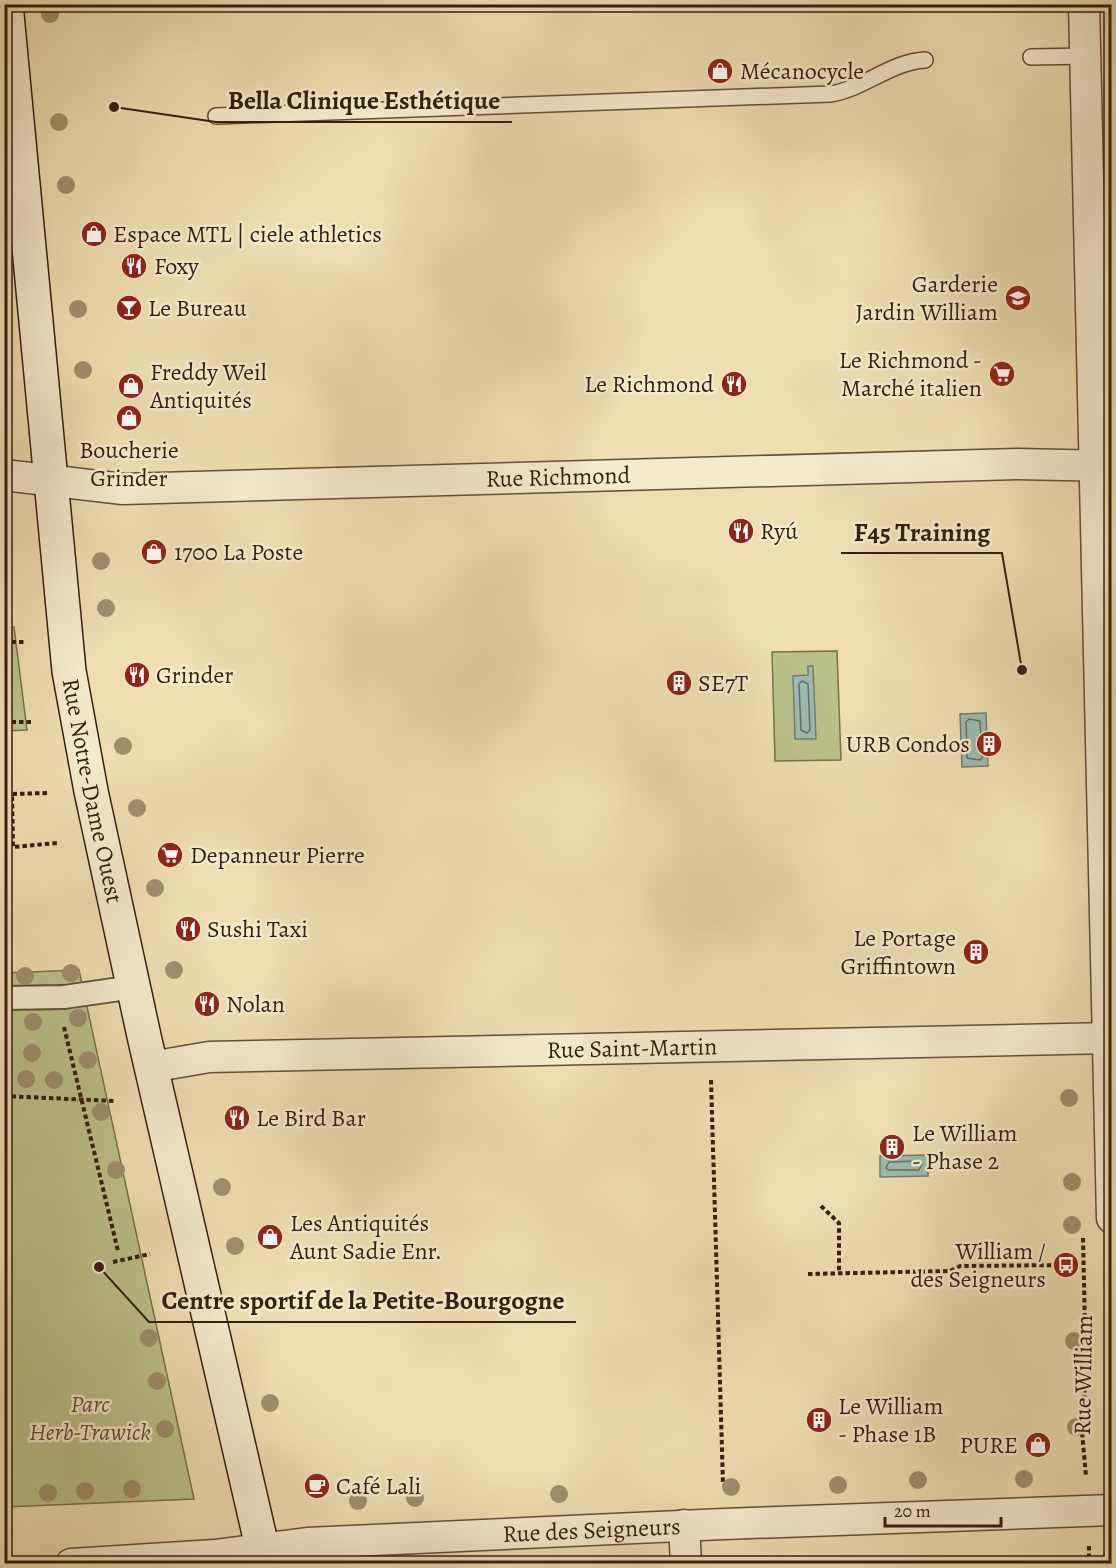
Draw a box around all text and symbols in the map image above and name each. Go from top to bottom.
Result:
place label: Mécanocycle [740,55,864,87]
shop icon: Mécanocycle [705,56,735,86]
callout: Bella Clinique Esthétique [216,78,512,122]
text: Bella Clinique Esthétique [228,83,500,118]
place label: Espace MTL | ciele athletics [113,218,382,250]
shop icon: Espace MTL | ciele athletics [79,219,109,249]
place label: Foxy [154,250,199,282]
restaurant icon: Foxy [119,251,149,281]
place label: Garderie Jardin William [855,268,998,328]
school or university icon: Garderie Jardin William [1003,283,1033,313]
place label: Le Bureau [148,292,247,324]
bar icon: Le Bureau [114,293,144,323]
place label: Le Richmond - Marché italien [839,344,982,404]
place label: Freddy Weil Antiquités [149,356,267,416]
supermarket icon: Le Richmond - Marché italien [987,359,1017,389]
place label: Le Richmond [584,368,714,400]
restaurant icon: Le Richmond [719,369,749,399]
shop icon: Freddy Weil Antiquités [116,371,146,401]
shop icon: Boucherie Grinder [114,403,144,433]
place label: Boucherie Grinder [79,434,179,494]
street label: Rue Richmond [485,459,631,495]
callout: F45 Training [841,509,1002,553]
place label: Ryú [760,515,798,547]
text: F45 Training [854,515,991,550]
restaurant icon: Ryú [726,516,756,546]
place label: 1700 La Poste [174,536,303,568]
shop icon: 1700 La Poste [139,537,169,567]
place label: Grinder [156,659,233,691]
restaurant icon: Grinder [122,660,152,690]
place label: SE7T [698,667,748,699]
building icon: SE7T [664,668,694,698]
street label: Rue Notre-Dame Ouest [55,676,131,906]
place label: URB Condos [846,728,970,760]
building icon: URB Condos [974,729,1004,759]
place label: Depanneur Pierre [190,839,365,871]
supermarket icon: Depanneur Pierre [155,840,185,870]
place label: Sushi Taxi [207,913,308,945]
restaurant icon: Sushi Taxi [173,914,203,944]
place label: Le Portage Griffintown [841,922,956,982]
building icon: Le Portage Griffintown [961,937,991,967]
place label: Nolan [226,988,285,1020]
restaurant icon: Nolan [192,989,222,1019]
street label: Rue Saint-Martin [546,1030,718,1066]
place label: Le Bird Bar [256,1102,366,1134]
restaurant icon: Le Bird Bar [222,1103,252,1133]
place label: Le William - Phase 2 [912,1117,1018,1177]
building icon: Le William - Phase 2 [877,1132,907,1162]
place label: Les Antiquités Aunt Sadie Enr. [289,1207,442,1267]
shop icon: Les Antiquités Aunt Sadie Enr. [255,1222,285,1252]
place label: William / des Seigneurs [910,1235,1046,1295]
bus stop icon: William / des Seigneurs [1051,1250,1081,1280]
callout: Centre sportif de la Petite-Bourgogne [149,1278,576,1322]
text: Centre sportif de la Petite-Bourgogne [162,1283,564,1318]
street label: Rue William [1066,1315,1100,1435]
park label: Parc Herb-Trawick [29,1388,151,1448]
place label: Le William - Phase 1B [838,1390,944,1450]
building icon: Le William - Phase 1B [804,1405,834,1435]
place label: PURE [960,1429,1018,1461]
shop icon: PURE [1023,1430,1053,1460]
place label: Café Lali [336,1470,421,1502]
cafe icon: Café Lali [302,1471,332,1501]
scale bar [885,1490,1000,1528]
text: 20 m [894,1499,931,1523]
street label: Rue des Seigneurs [502,1510,681,1550]

